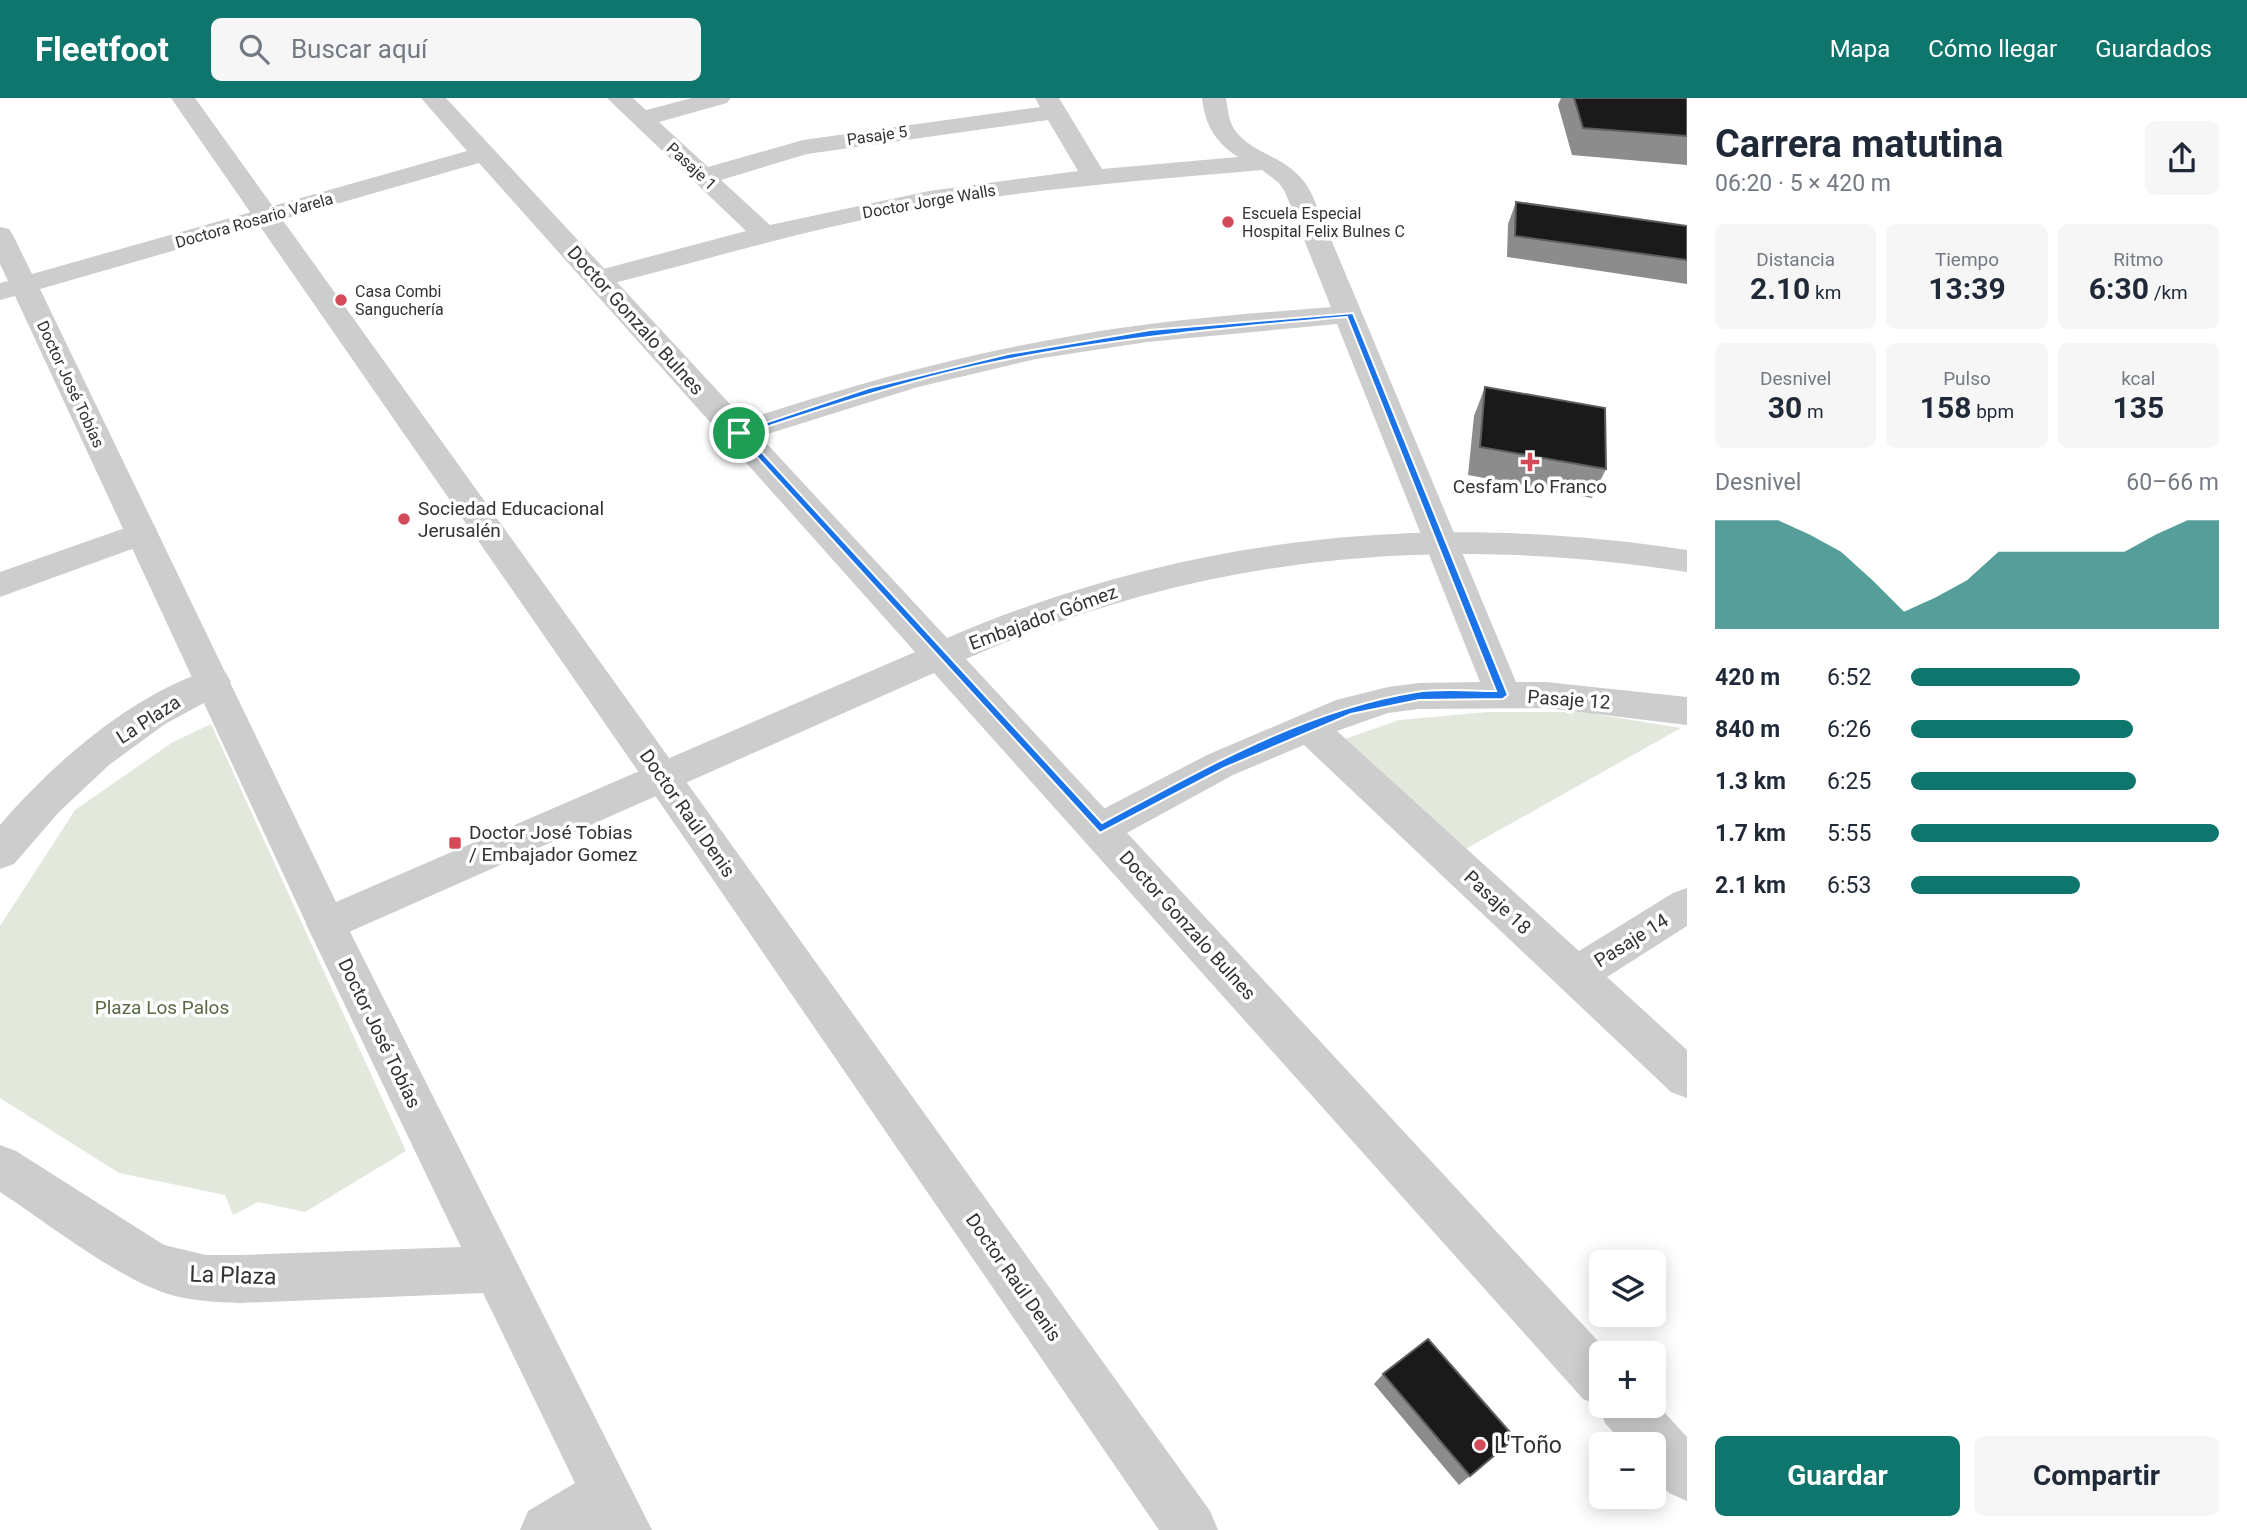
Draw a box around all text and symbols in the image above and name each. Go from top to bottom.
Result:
search box [211,18,701,81]
text: Fleetfoot [35,30,169,69]
icon: search [235,30,273,68]
text: Buscar aquí [291,34,428,64]
text: Mapa [1830,35,1890,63]
text: Cómo llegar [1928,35,2057,63]
text: Guardados [2095,35,2212,63]
button: share [2145,121,2219,195]
street label: Pasaje 5 [846,122,909,149]
text: Carrera matutina [1715,122,2003,166]
street label: Pasaje 1 [663,139,720,194]
text: 06:20 · 5 × 420 m [1715,170,1891,197]
street label: Doctor Jorge Walls [861,180,997,223]
street label: Doctora Rosario Varela [173,189,335,252]
place label: Escuela Especial Hospital Felix Bulnes C [1242,204,1405,241]
marker: Escuela Especial Hospital Felix Bulnes C [1220,214,1236,230]
street label: Doctor Gonzalo Bulnes [563,241,709,400]
text: Distancia [1756,248,1835,271]
text: Tiempo [1935,248,1999,271]
text: Ritmo [2113,248,2163,271]
text: 2.10 [1750,271,1810,306]
text: 13:39 [1928,271,2006,306]
text: 6:30 [2089,271,2149,306]
text: km [1810,281,1841,304]
text: /km [2149,281,2188,304]
place label: Casa Combi Sanguchería [355,282,444,319]
marker: Casa Combi Sanguchería [333,292,349,308]
street label: Doctor José Tobías [33,318,108,451]
text: Desnivel [1760,367,1831,390]
text: Pulso [1943,367,1991,390]
text: kcal [2121,367,2156,390]
text: 30 [1768,390,1802,425]
text: 158 [1920,390,1971,425]
text: 135 [2113,390,2164,425]
text: m [1802,400,1824,423]
text: bpm [1971,400,2014,423]
pin [709,403,769,463]
icon: arrive [720,414,758,452]
marker: Cesfam Lo Franco [1520,452,1540,472]
text: Desnivel [1715,469,1801,496]
text: 60–66 m [2126,469,2219,496]
place label: Cesfam Lo Franco [1453,475,1607,498]
place label: Sociedad Educacional Jerusalén [418,497,604,542]
marker: Sociedad Educacional Jerusalén [396,511,412,527]
street label: Embajador Gómez [966,580,1120,655]
text: 420 m [1715,664,1780,691]
text: 6:52 [1827,664,1871,691]
street label: Pasaje 12 [1527,685,1611,714]
street label: La Plaza [112,690,185,749]
text: 840 m [1715,716,1780,743]
text: 6:26 [1827,716,1871,743]
street label: Doctor Raúl Denis [635,745,740,882]
text: 1.3 km [1715,768,1786,795]
text: 6:25 [1827,768,1871,795]
text: 1.7 km [1715,820,1786,847]
text: 5:55 [1827,820,1871,847]
place label: Doctor José Tobias / Embajador Gomez [469,821,638,866]
marker: Doctor José Tobias / Embajador Gomez [447,835,463,851]
street label: Doctor Gonzalo Bulnes [1115,846,1261,1005]
street label: Pasaje 18 [1459,866,1536,939]
text: 2.1 km [1715,872,1786,899]
text: 6:53 [1827,872,1871,899]
street label: Pasaje 14 [1590,908,1673,972]
street label: Doctor José Tobías [333,955,426,1112]
park label: Plaza Los Palos [95,996,229,1019]
street label: Doctor Raúl Denis [961,1209,1066,1346]
map controls [1589,1250,1666,1509]
button: layers [1589,1250,1666,1327]
street label: La Plaza [189,1260,277,1291]
button: + [1589,1341,1666,1418]
place label: L'Toño [1494,1432,1562,1459]
button: − [1589,1432,1666,1509]
button: Guardar [1715,1436,1960,1516]
button: Compartir [1974,1436,2219,1516]
marker: L'Toño [1472,1437,1488,1453]

